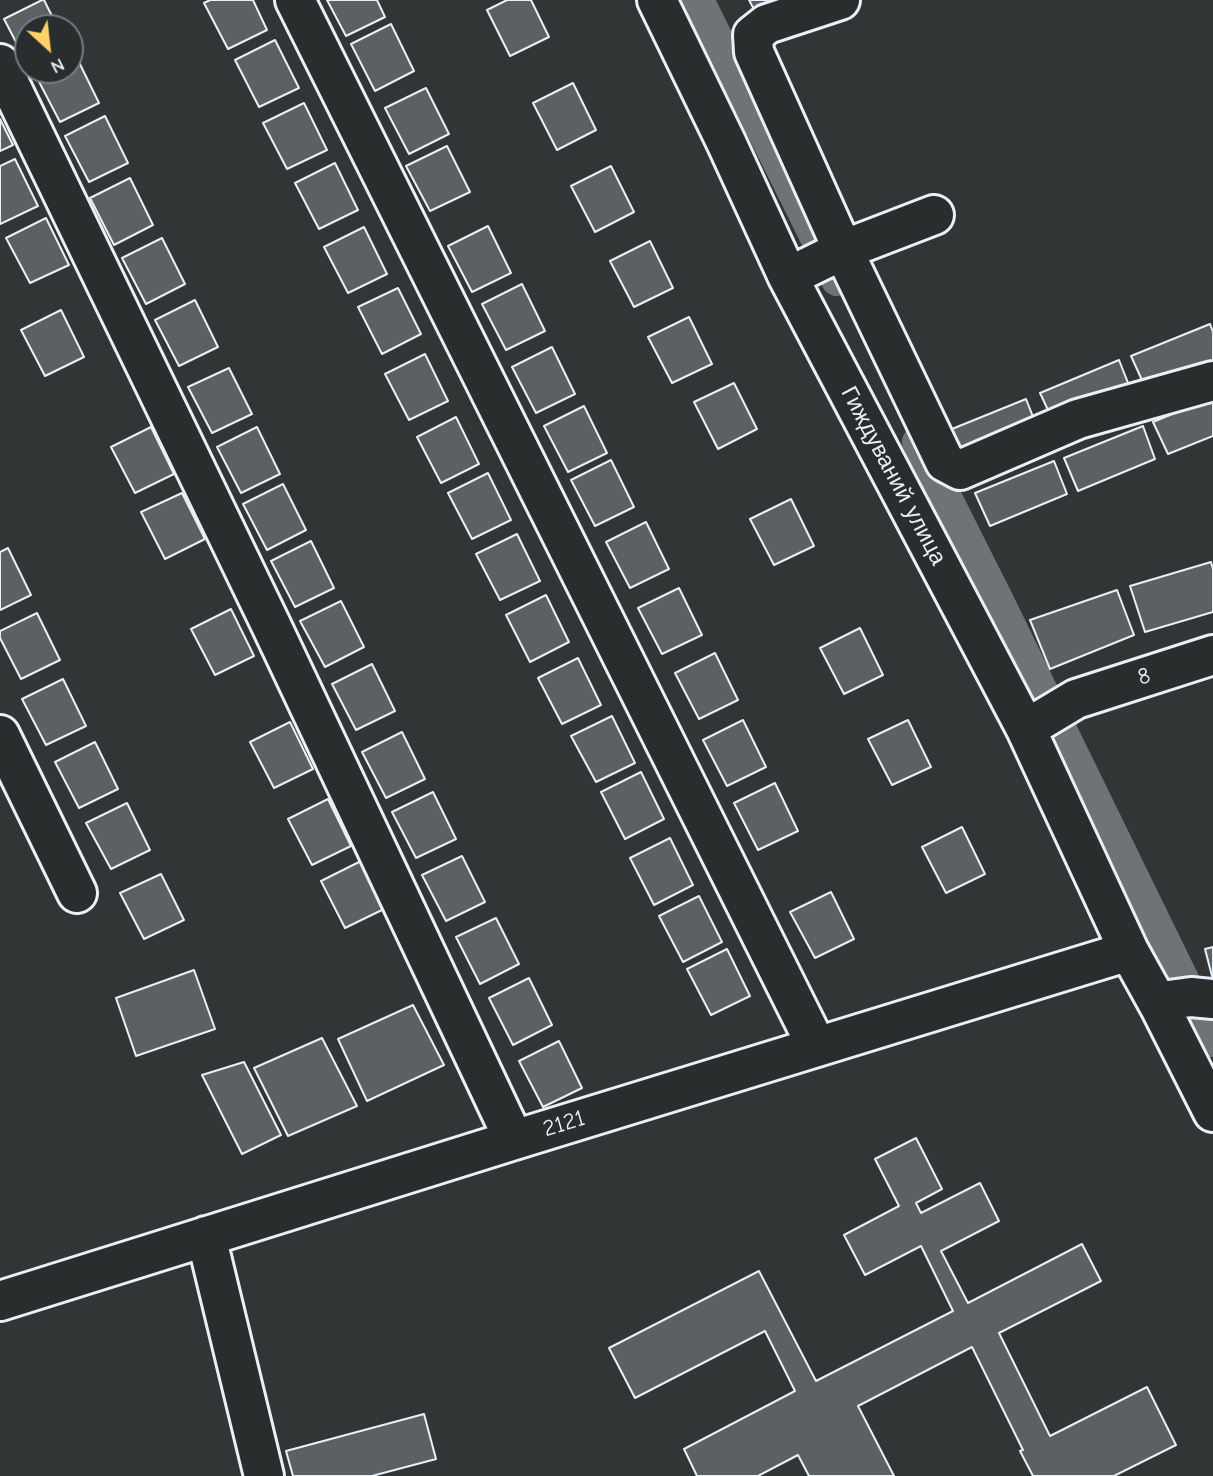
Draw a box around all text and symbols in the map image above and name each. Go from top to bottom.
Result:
north arrow [14,14,84,84]
text: N [47,53,68,79]
street label: Гиждуваний улица [834,382,952,570]
street label: 8 [1134,662,1154,692]
street label: 2121 [540,1105,588,1143]

